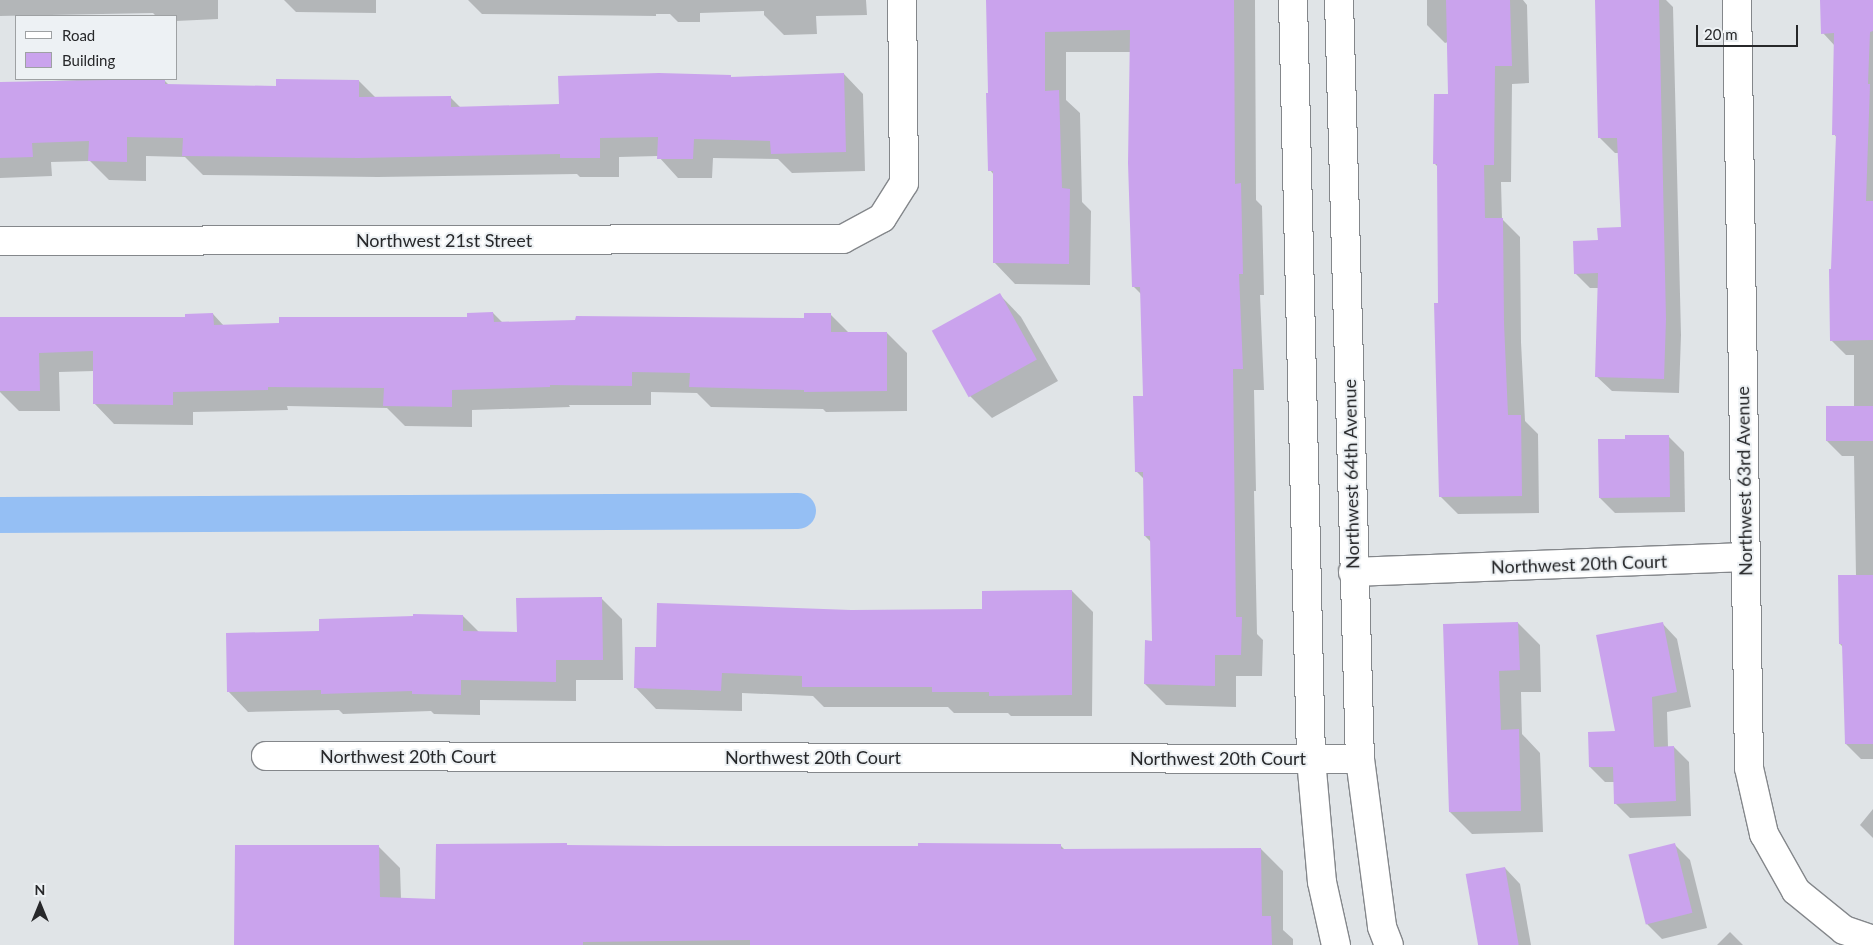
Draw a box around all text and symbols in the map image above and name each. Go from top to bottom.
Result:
legend [15,15,178,80]
scale bar [1698,15,1800,47]
text: 20 m [1704,25,1738,43]
text: Road [62,26,95,44]
text: Building [62,51,115,69]
street label: Northwest 21st Street [356,229,532,251]
street label: Northwest 64th Avenue [1339,379,1363,569]
street label: Northwest 63rd Avenue [1732,386,1756,576]
street label: Northwest 20th Court [1491,550,1667,578]
street label: Northwest 20th Court [320,745,496,767]
street label: Northwest 20th Court [725,746,901,768]
street label: Northwest 20th Court [1130,747,1306,769]
north arrow [15,880,65,930]
text: N [35,881,45,898]

